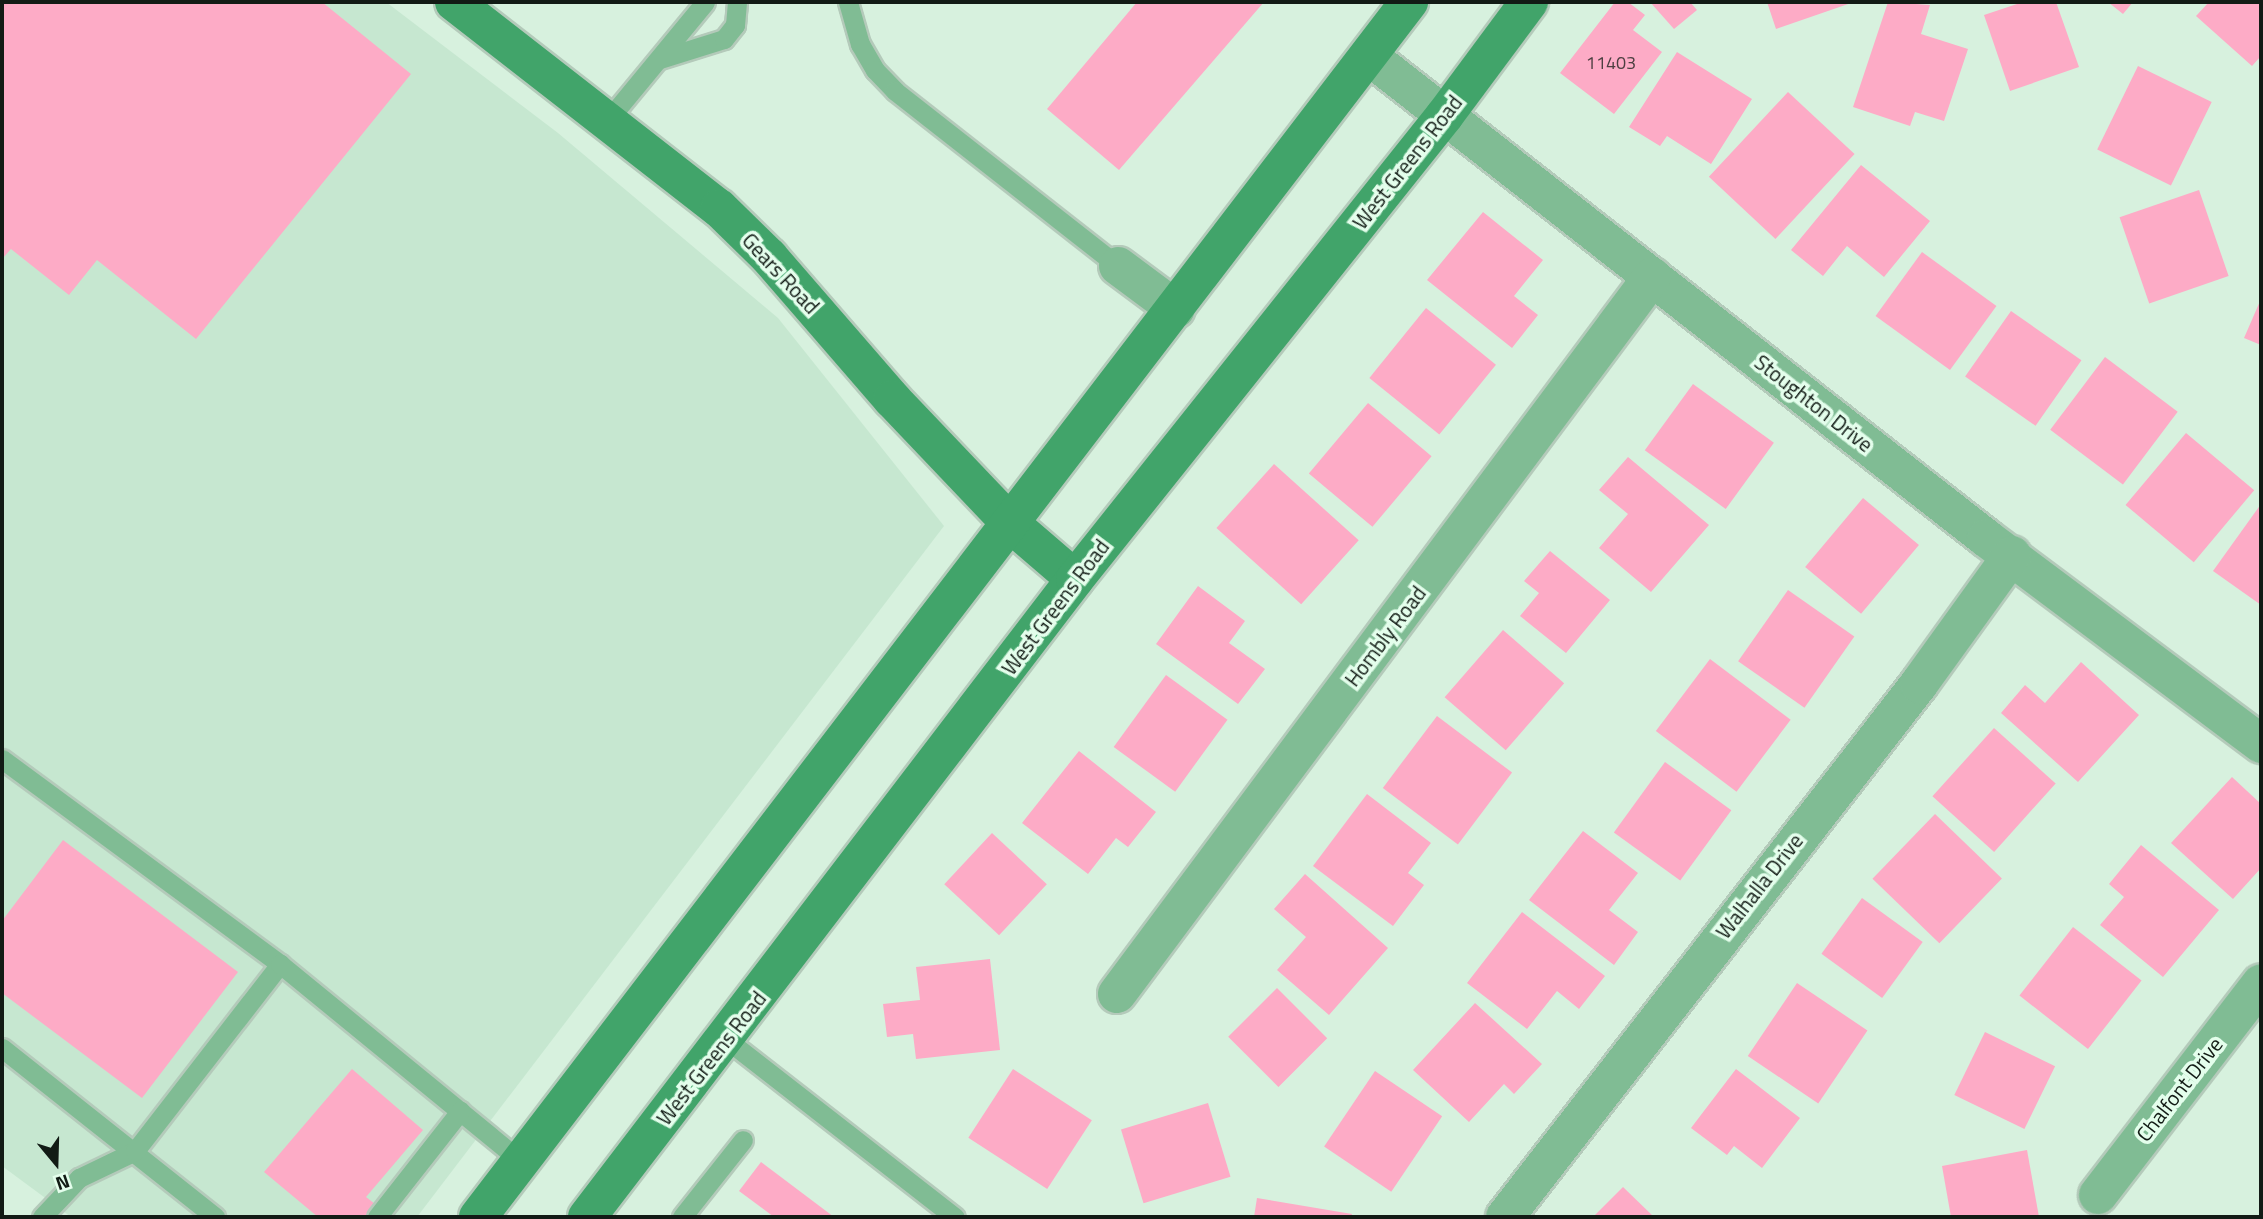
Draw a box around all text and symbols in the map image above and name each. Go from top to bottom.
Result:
house number: 11403 [1586,52,1636,74]
street label: West Greens Road [1347,90,1467,234]
street label: Gears Road [737,227,825,319]
street label: Stoughton Drive [1750,349,1878,457]
street label: West Greens Road [996,534,1114,680]
street label: Hombly Road [1339,581,1431,691]
street label: Walhalla Drive [1710,829,1808,943]
street label: West Greens Road [651,986,771,1130]
street label: Chalfont Drive [2131,1032,2227,1146]
north arrow [21,1128,91,1198]
text: N [52,1167,74,1199]

